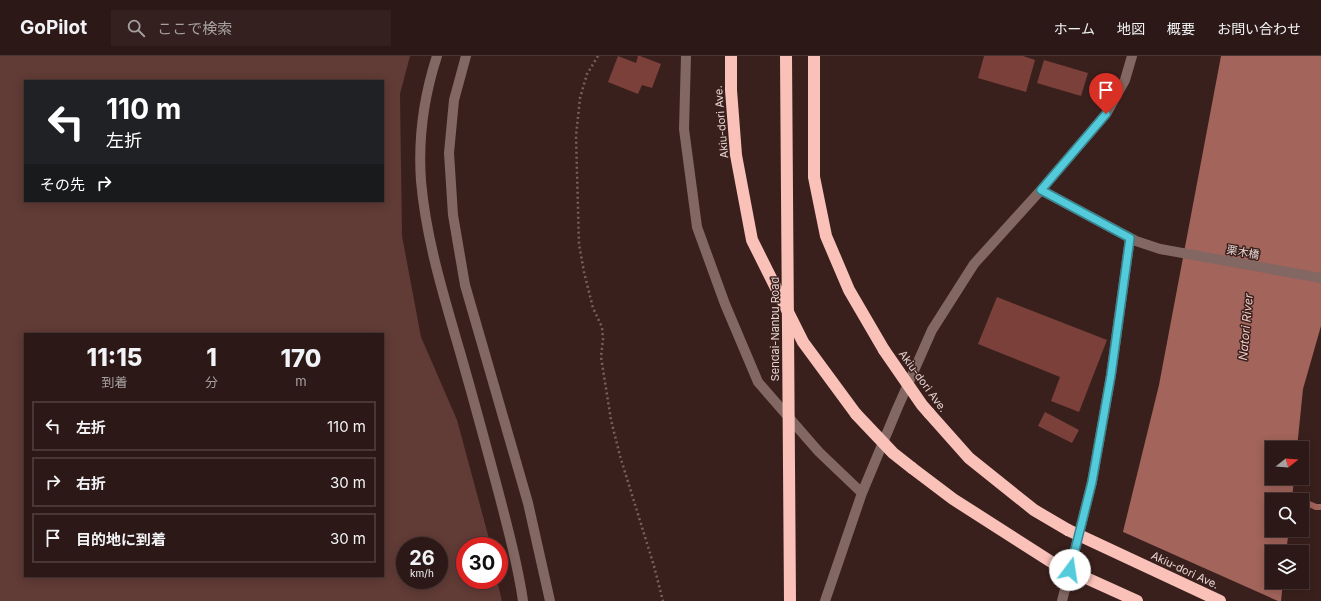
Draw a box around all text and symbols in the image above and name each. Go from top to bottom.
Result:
search box [111,10,391,46]
text: GoPilot [20,16,87,39]
icon: search [125,17,147,39]
text: ここで検索 [157,19,232,38]
text: ホーム [1053,20,1095,37]
text: 地図 [1117,20,1145,37]
text: 概要 [1167,20,1195,37]
text: お問い合わせ [1217,20,1301,37]
pin [1089,73,1123,114]
icon: arrive [1095,79,1117,101]
street label: Akiu-dori Ave. [711,85,731,159]
text: 110 m [106,92,181,126]
icon: left [40,96,92,148]
text: 左折 [106,130,142,151]
icon: right [93,172,115,194]
text: その先 [40,175,85,194]
street label: 栗木橋 [1226,242,1260,262]
street label: Sendai-Nanbu Road [768,277,782,381]
water label: Natori River [1235,292,1256,361]
text: 11:15 [87,343,142,372]
text: 1 [206,343,217,372]
text: 170 [281,344,321,373]
street label: Akiu-dori Ave. [896,347,950,415]
text: m [295,373,307,389]
text: 到着 [101,374,127,390]
text: 分 [205,374,218,390]
icon: left [42,415,64,437]
text: 110 m [327,417,366,436]
text: 左折 [76,418,106,437]
north arrow [1265,441,1309,485]
map controls [1265,441,1309,589]
icon: right [42,471,64,493]
text: 30 m [330,473,366,492]
text: 右折 [76,474,106,493]
button: search [1265,493,1309,537]
icon: arrive [42,527,64,549]
text: 30 m [330,529,366,548]
text: 目的地に到着 [76,530,166,549]
speed limit sign: 30 [456,537,508,589]
button: layers [1265,545,1309,589]
text: 26 [409,546,435,570]
street label: Akiu-dori Ave. [1149,548,1221,592]
position arrow [1049,549,1091,591]
text: km/h [410,567,434,579]

